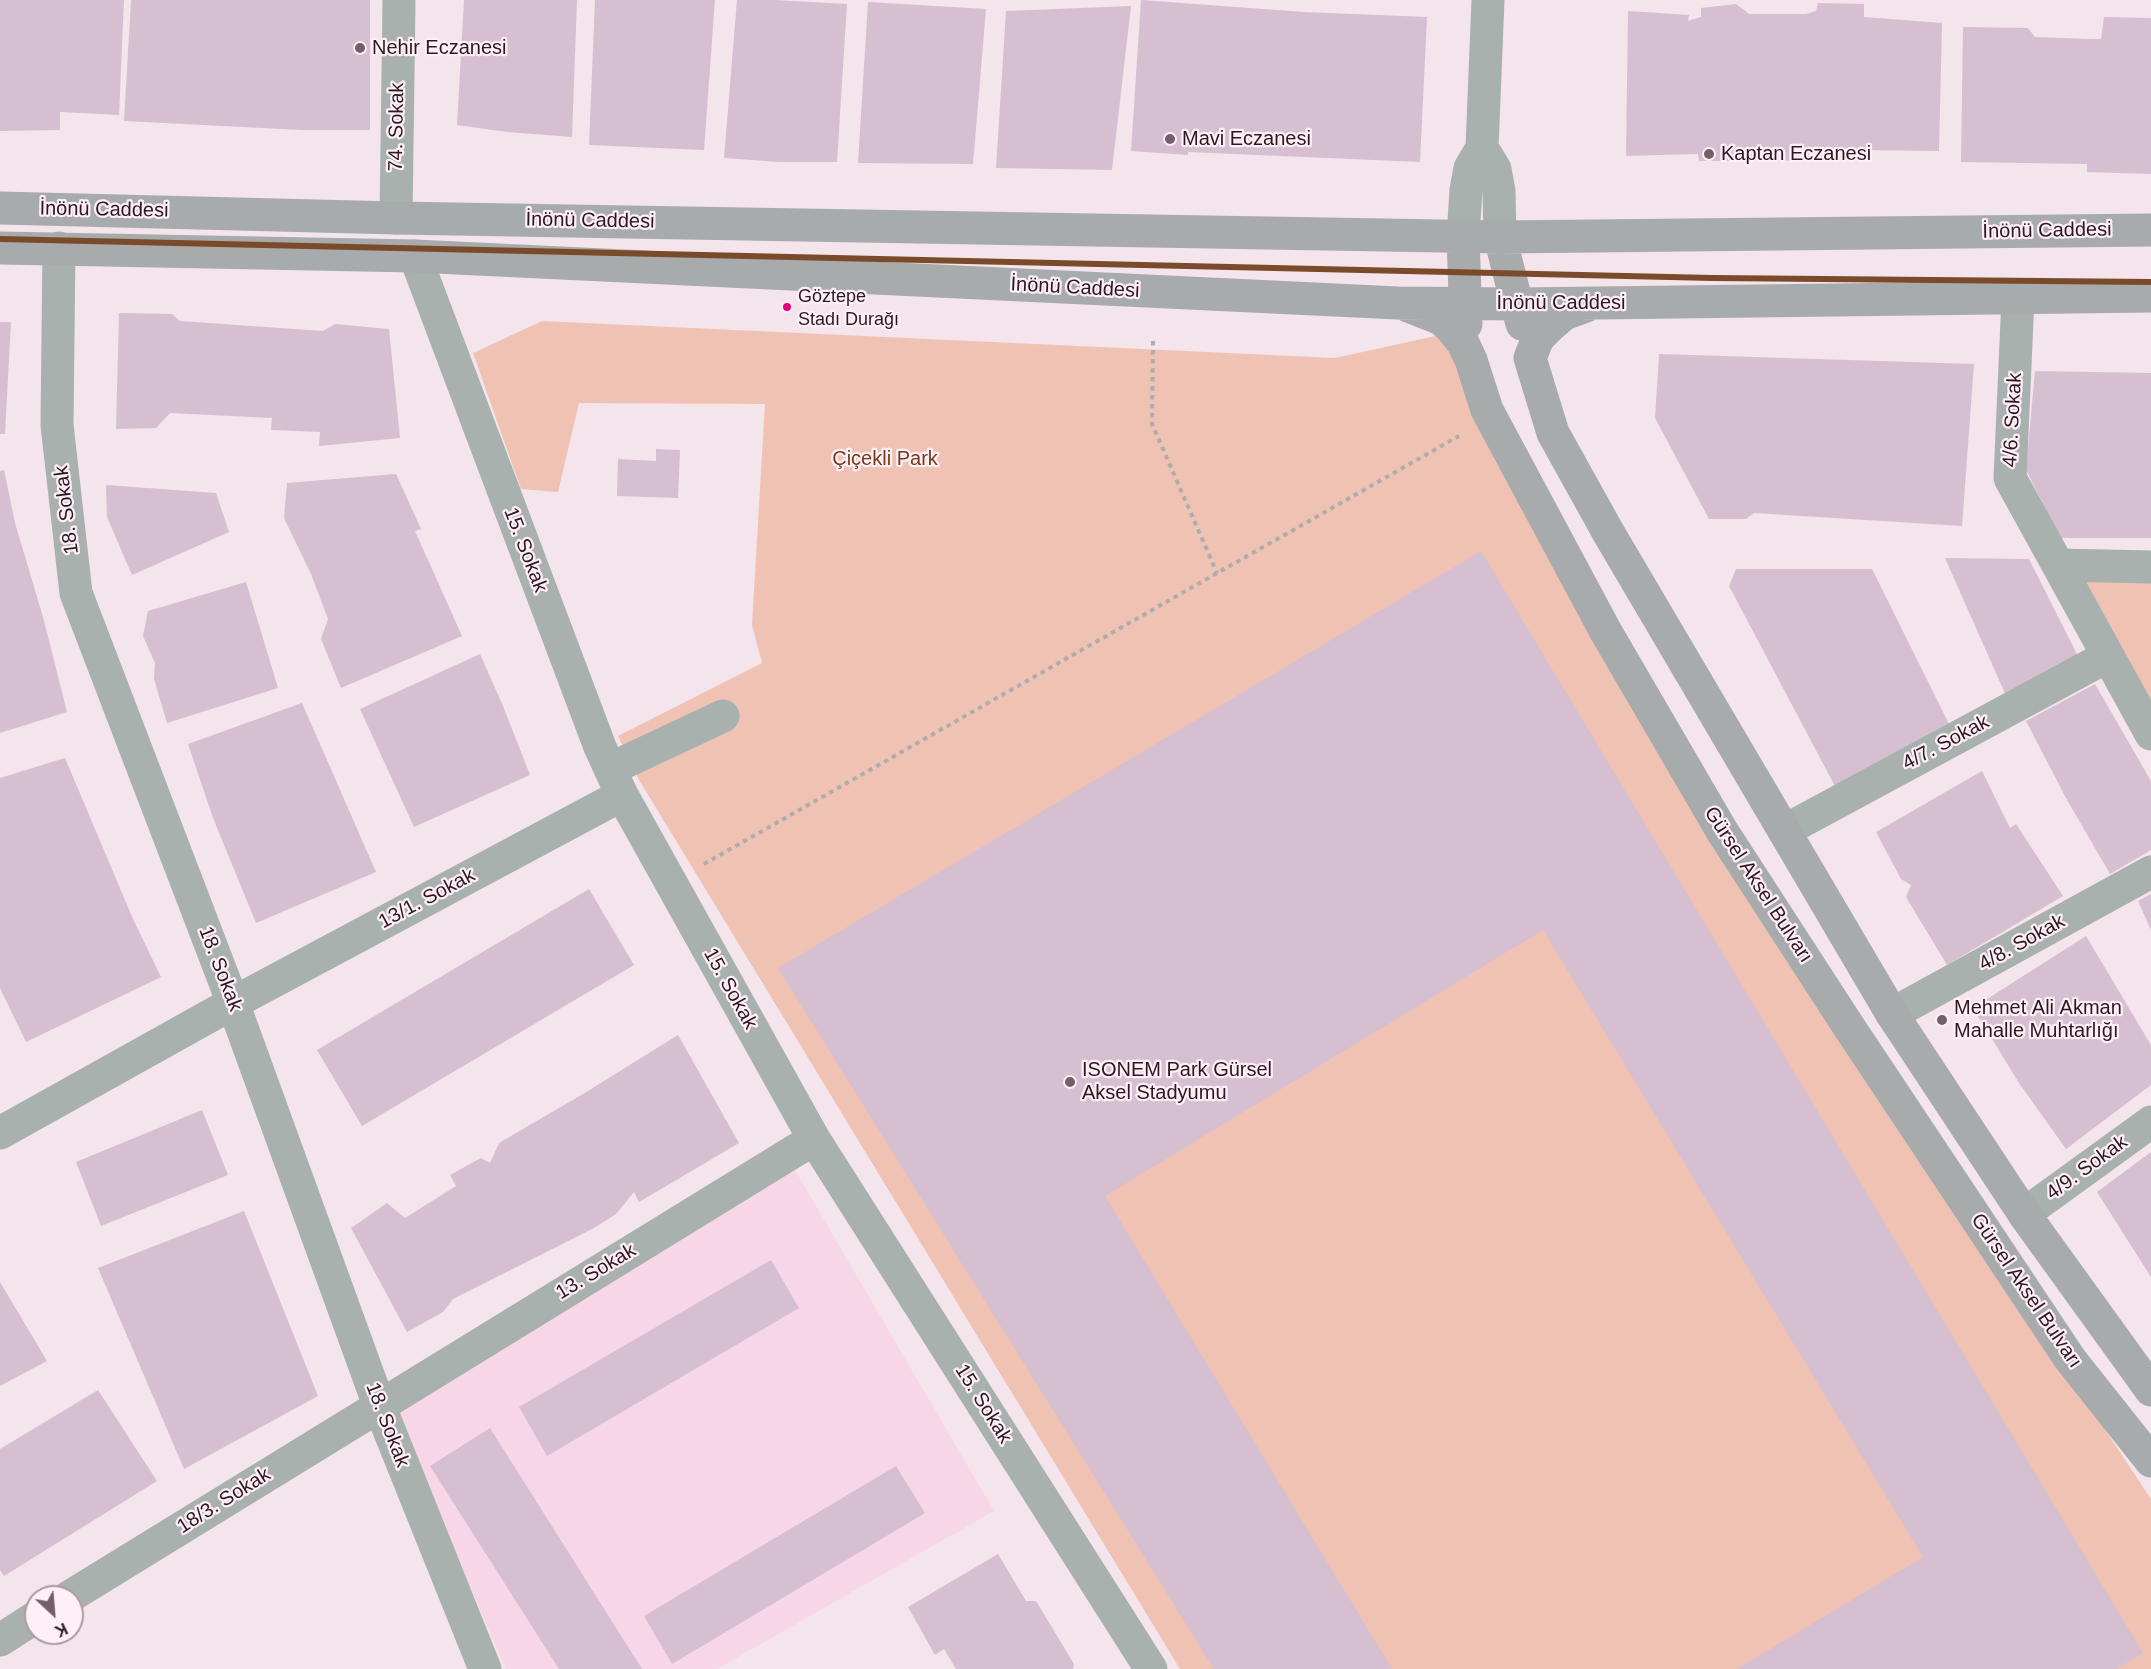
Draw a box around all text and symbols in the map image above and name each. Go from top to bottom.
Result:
place label: Nehir Eczanesi [372,36,507,60]
marker: Nehir Eczanesi [353,41,367,55]
street label: 74. Sokak [384,82,410,172]
place label: Mavi Eczanesi [1182,127,1311,151]
marker: Mavi Eczanesi [1163,132,1177,146]
place label: Kaptan Eczanesi [1721,142,1871,166]
marker: Kaptan Eczanesi [1702,147,1716,161]
street label: İnönü Caddesi [39,197,169,223]
street label: İnönü Caddesi [525,208,655,234]
street label: İnönü Caddesi [1982,218,2112,244]
street label: İnönü Caddesi [1010,273,1140,303]
place label: Göztepe Stadı Durağı [798,286,899,328]
street label: İnönü Caddesi [1497,291,1625,315]
marker: Göztepe Stadı Durağı [781,301,793,313]
street label: 4/6. Sokak [1999,372,2027,468]
park label: Çiçekli Park [832,447,938,471]
street label: 18. Sokak [50,464,84,556]
street label: 15. Sokak [498,504,552,596]
street label: 4/7. Sokak [1899,710,1993,776]
street label: Gürsel Aksel Bulvarı [1699,802,1817,968]
street label: 13/1. Sokak [375,864,479,934]
street label: 4/8. Sokak [1975,910,2069,976]
street label: 18. Sokak [193,923,247,1015]
street label: 15. Sokak [698,944,762,1034]
place label: Mehmet Ali Akman Mahalle Muhtarlığı [1954,996,2122,1043]
marker: Mehmet Ali Akman Mahalle Muhtarlığı [1935,1013,1949,1027]
place label: ISONEM Park Gürsel Aksel Stadyumu [1082,1058,1272,1105]
marker: ISONEM Park Gürsel Aksel Stadyumu [1063,1075,1077,1089]
street label: 4/9. Sokak [2042,1131,2132,1205]
street label: Gürsel Aksel Bulvarı [1965,1209,2087,1373]
street label: 13. Sokak [552,1239,640,1305]
street label: 15. Sokak [949,1360,1017,1448]
street label: 18. Sokak [360,1379,414,1471]
street label: 18/3. Sokak [173,1463,275,1539]
north arrow [24,1585,84,1645]
text: K [52,1620,70,1640]

